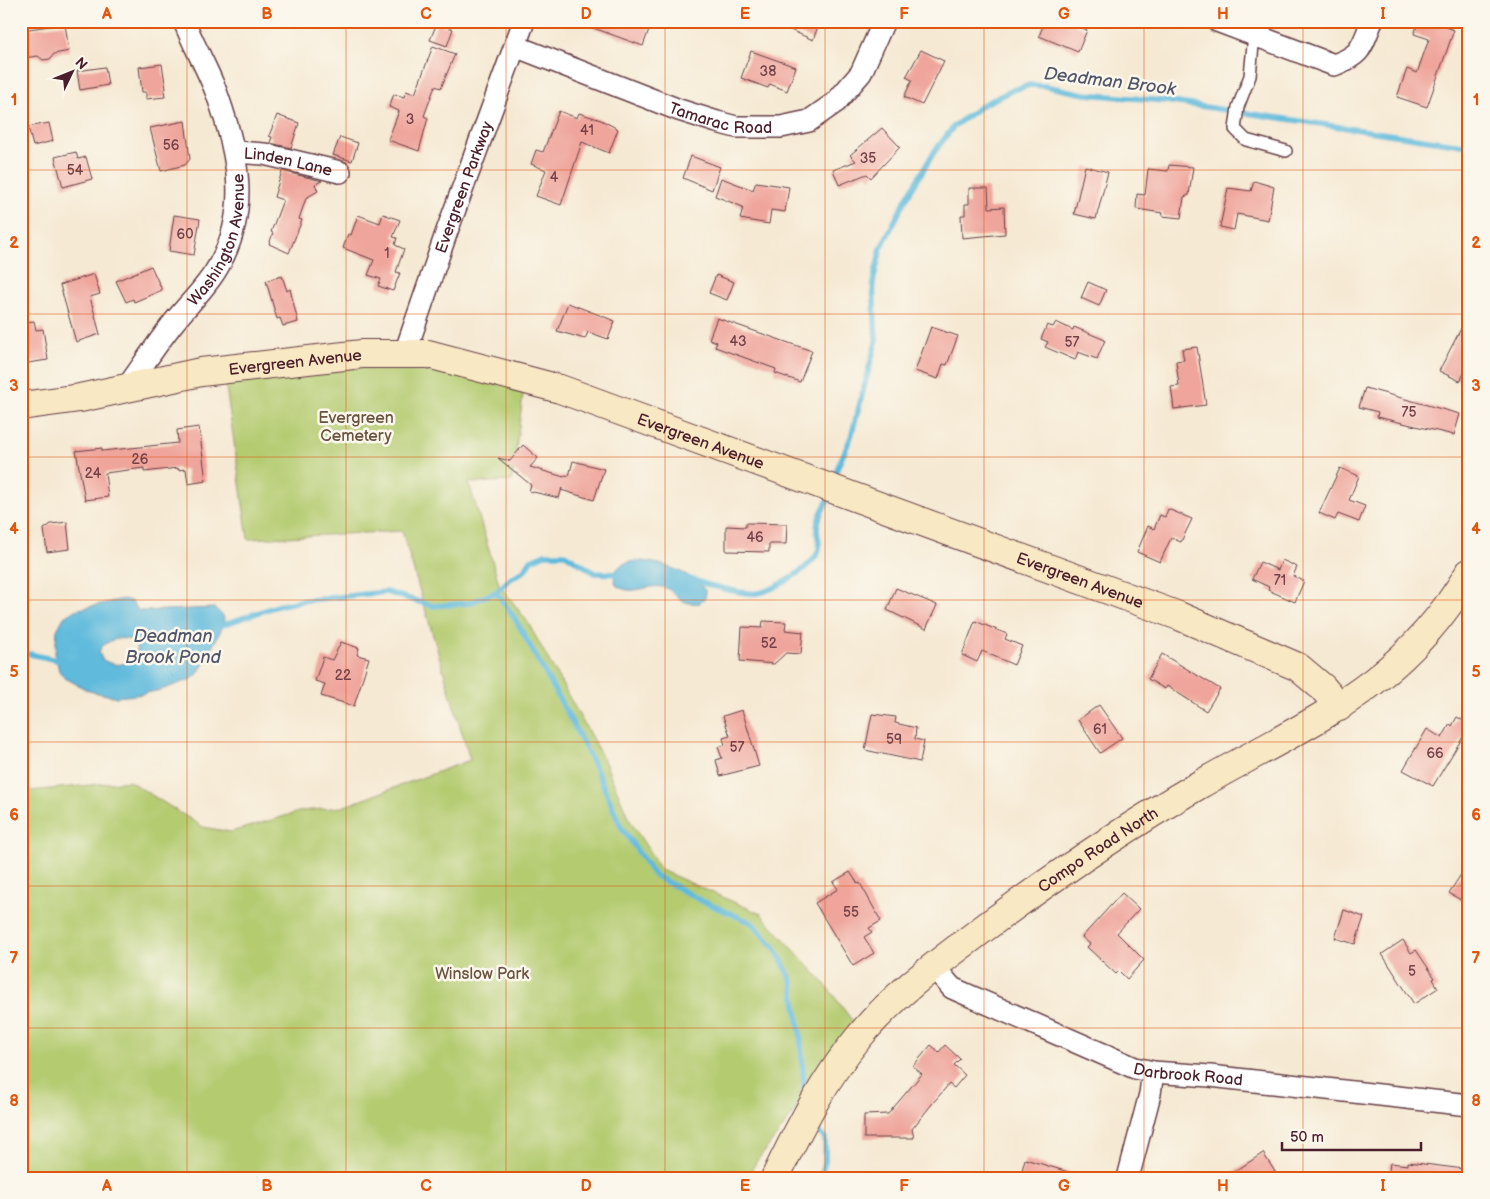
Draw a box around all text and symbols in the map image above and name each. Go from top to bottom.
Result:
text: A [101,5,112,24]
text: B [261,5,273,24]
text: C [420,5,432,24]
text: D [580,5,592,24]
text: E [740,5,750,24]
text: F [899,5,909,24]
text: G [1058,5,1070,24]
text: H [1217,5,1229,24]
text: I [1380,5,1386,24]
north arrow [48,48,98,98]
text: N [71,54,91,73]
house number: 38 [760,63,776,80]
water label: Deadman Brook [1043,63,1178,100]
text: 1 [11,91,17,110]
text: 1 [1473,91,1479,110]
street label: Tamarac Road [666,99,772,138]
house number: 3 [406,111,414,128]
street label: Evergreen Parkway [432,118,498,256]
house number: 41 [580,122,594,139]
house number: 56 [163,137,180,154]
street label: Linden Lane [243,145,335,181]
house number: 35 [860,150,876,167]
house number: 54 [67,162,84,179]
house number: 4 [550,169,559,186]
street label: Washington Avenue [184,172,249,310]
house number: 60 [177,226,193,243]
text: 2 [9,234,19,253]
text: 2 [1471,234,1481,253]
house number: 1 [384,245,390,262]
house number: 43 [729,333,747,350]
house number: 57 [1065,334,1080,351]
street label: Evergreen Avenue [228,346,363,380]
text: 3 [9,377,19,396]
text: 3 [1471,377,1481,396]
house number: 75 [1402,404,1416,421]
park label: Evergreen Cemetery [318,409,394,446]
street label: Evergreen Avenue [634,410,767,474]
house number: 26 [132,451,149,468]
house number: 24 [85,465,102,482]
text: 4 [9,520,19,539]
text: 4 [1471,520,1481,539]
house number: 46 [746,529,764,546]
street label: Evergreen Avenue [1014,549,1146,613]
house number: 71 [1274,572,1286,589]
water label: Deadman Brook Pond [125,626,221,668]
house number: 52 [761,635,778,652]
text: 5 [9,663,19,682]
text: 5 [1471,663,1481,682]
house number: 22 [335,667,352,684]
house number: 61 [1093,721,1107,738]
house number: 59 [886,731,902,748]
house number: 57 [730,739,745,756]
house number: 66 [1426,745,1444,762]
street label: Compo Road North [1035,804,1162,897]
text: 6 [9,806,19,825]
text: 6 [1471,806,1481,825]
house number: 55 [843,904,859,921]
text: 7 [10,949,19,968]
text: 7 [1472,949,1481,968]
house number: 5 [1408,963,1416,980]
park label: Winslow Park [435,965,529,984]
street label: Darbrook Road [1131,1060,1244,1091]
text: 8 [9,1092,19,1111]
text: 8 [1471,1092,1481,1111]
scale bar [1282,1119,1421,1151]
text: 50 m [1290,1128,1324,1147]
text: A [101,1177,112,1196]
text: B [261,1177,273,1196]
text: C [420,1177,432,1196]
text: D [580,1177,592,1196]
text: E [740,1177,750,1196]
text: F [899,1177,909,1196]
text: G [1058,1177,1070,1196]
text: H [1217,1177,1229,1196]
text: I [1380,1177,1386,1196]

